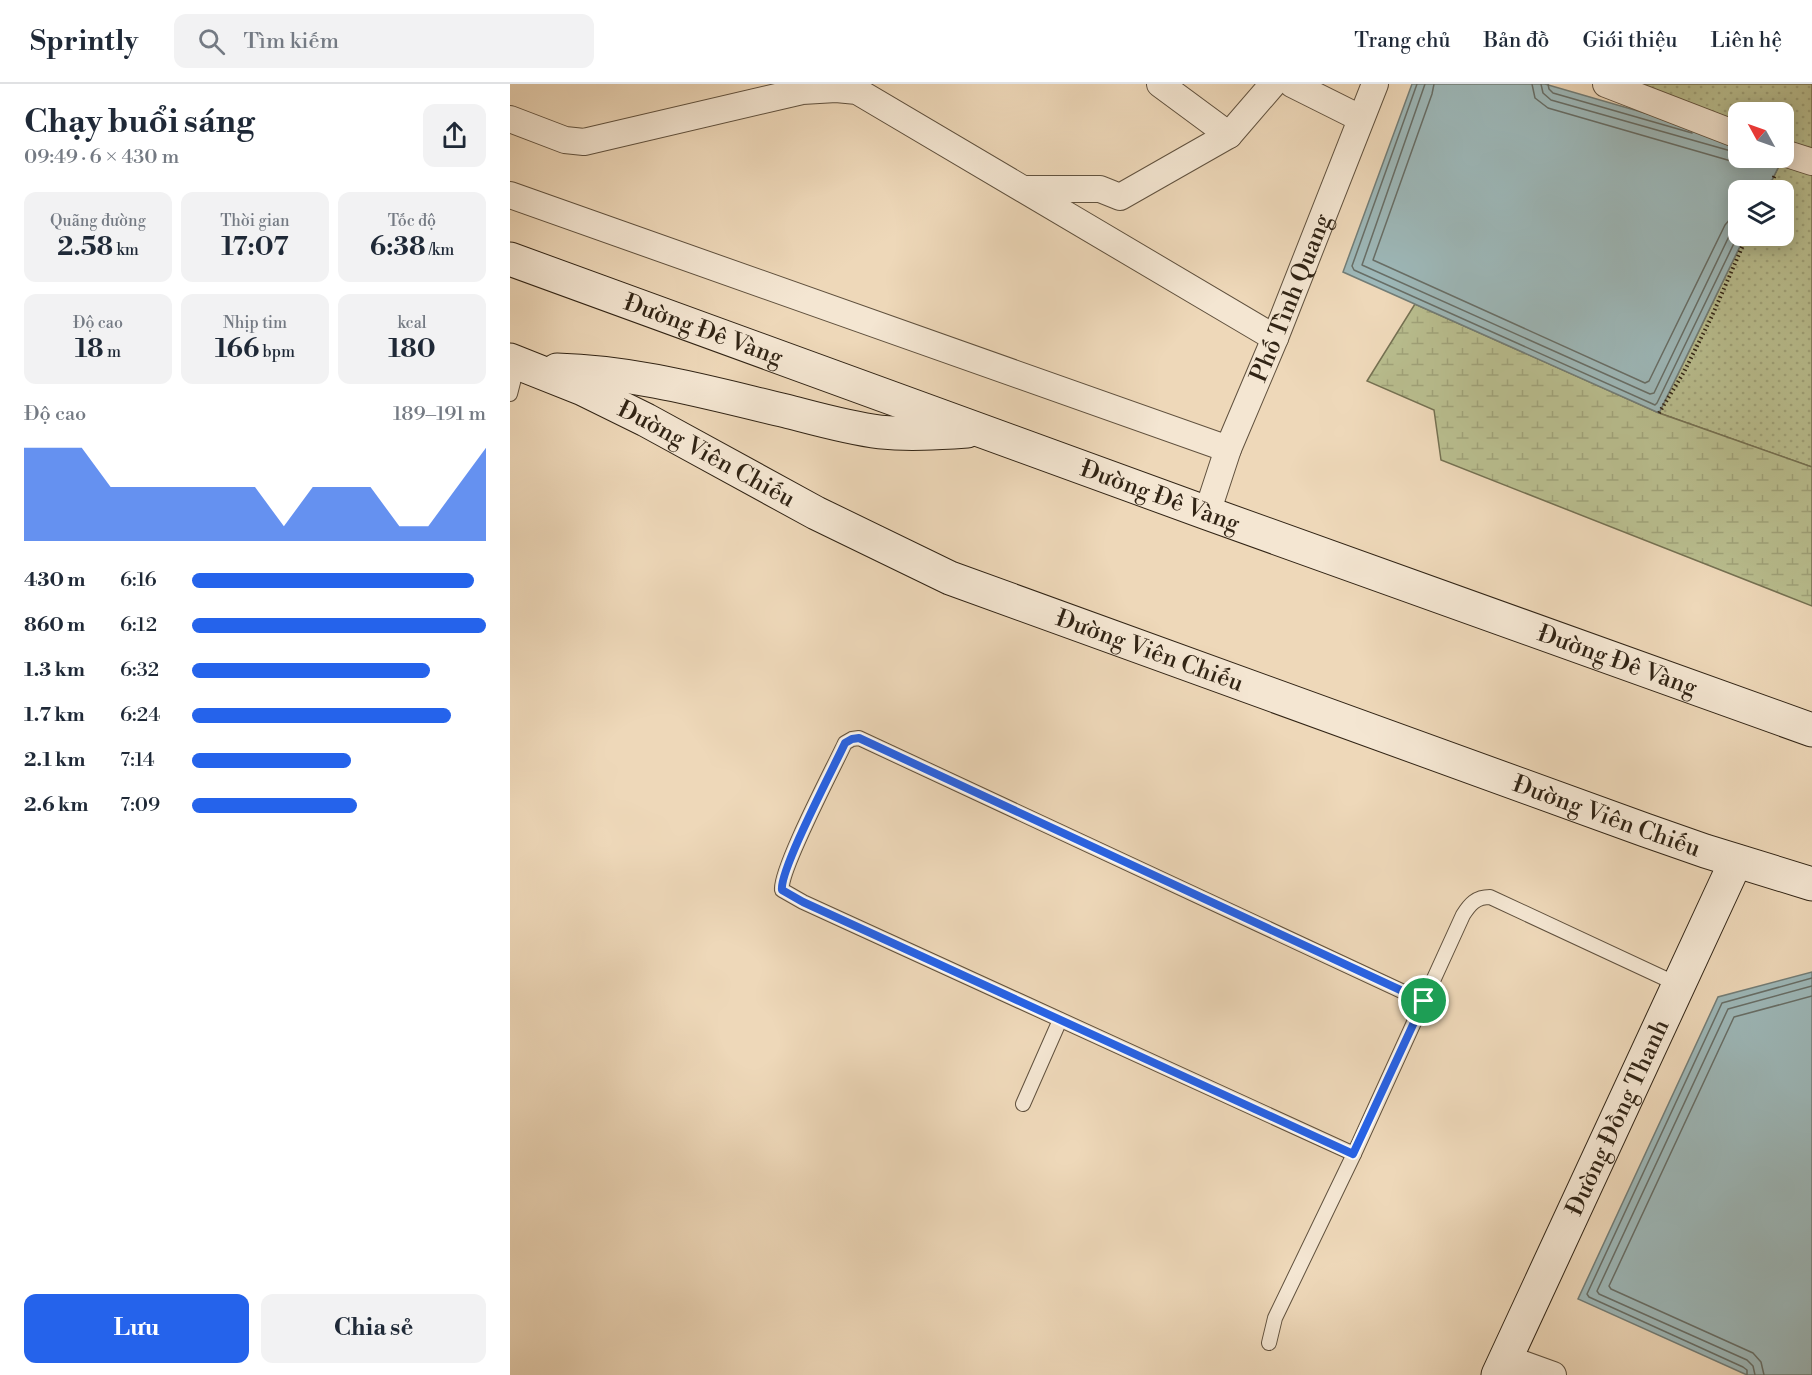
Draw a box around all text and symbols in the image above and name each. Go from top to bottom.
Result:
search box [174,14,594,68]
text: Sprintly [30,24,138,59]
icon: search [195,25,228,58]
text: Tìm kiếm [243,28,339,55]
text: Trang chủ [1354,28,1450,54]
text: Bản đồ [1483,28,1549,54]
text: Giới thiệu [1582,28,1678,54]
text: Liên hệ [1711,28,1782,54]
text: Chạy buổi sáng [24,102,255,143]
north arrow [1728,102,1794,168]
map controls [1728,102,1794,246]
button: share [423,104,486,167]
text: 09:49 · 6 × 430 m [24,145,179,170]
button: layers [1728,180,1794,246]
street label: Phố Tình Quang [1244,209,1339,387]
text: Quãng đường [50,211,146,231]
text: Thời gian [220,211,290,231]
text: Tốc độ [388,211,436,231]
text: 2.58 [57,231,113,263]
text: 17:07 [221,231,289,263]
text: 6:38 [370,231,426,263]
text: km [113,240,139,260]
text: /km [426,240,454,260]
street label: Đường Đê Vàng [619,288,787,373]
text: Độ cao [73,313,123,333]
text: Nhịp tim [223,313,287,333]
text: kcal [397,313,427,333]
text: 18 [75,333,104,365]
text: 166 [215,333,259,365]
text: 180 [388,333,436,365]
text: m [104,342,121,362]
text: bpm [259,342,295,362]
street label: Đường Viên Chiếu [613,394,800,515]
text: Độ cao [24,402,86,427]
text: 189–191 m [393,402,486,427]
street label: Đường Đê Vàng [1076,454,1244,540]
text: 430 m [24,568,85,593]
text: 6:16 [120,568,157,593]
street label: Đường Viên Chiếu [1052,604,1248,699]
text: 860 m [24,613,85,638]
text: 6:12 [120,613,157,638]
street label: Đường Đê Vàng [1533,619,1702,704]
text: 1.3 km [24,658,85,683]
text: 6:32 [120,658,159,683]
text: 1.7 km [24,703,85,728]
text: 6:24 [120,703,160,728]
text: 2.1 km [24,748,86,773]
text: 7:14 [120,748,155,773]
street label: Đường Viên Chiếu [1509,769,1705,864]
text: 2.6 km [24,793,88,818]
text: 7:09 [120,793,160,818]
pin [1398,975,1449,1026]
icon: arrive [1407,984,1440,1017]
street label: Đường Đồng Thanh [1560,1015,1677,1221]
button: Lưu [24,1294,249,1363]
button: Chia sẻ [261,1294,486,1363]

